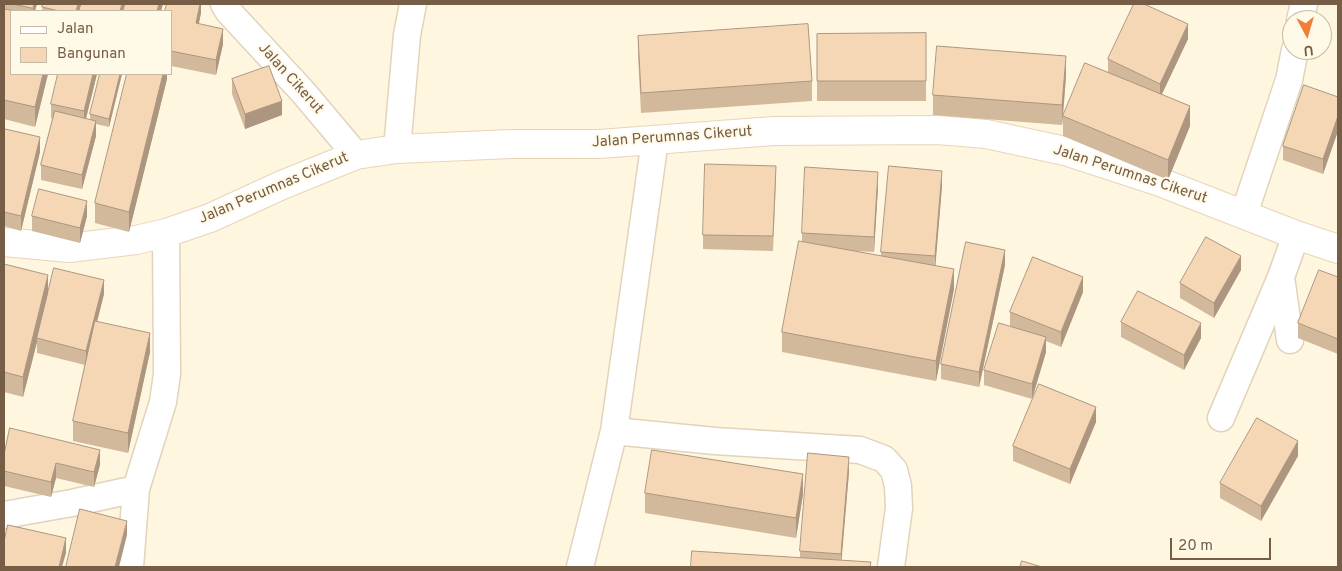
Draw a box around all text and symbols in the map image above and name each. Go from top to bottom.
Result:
legend [10,10,172,75]
north arrow [1282,10,1332,60]
text: Jalan [57,20,94,39]
street label: Jalan Cikerut [253,40,327,118]
text: U [1303,40,1314,58]
text: Bangunan [57,45,126,64]
street label: Jalan Perumnas Cikerut [591,123,753,153]
street label: Jalan Perumnas Cikerut [1051,142,1209,208]
street label: Jalan Perumnas Cikerut [196,149,352,229]
scale bar [1172,528,1273,560]
text: 20 m [1178,537,1213,556]

